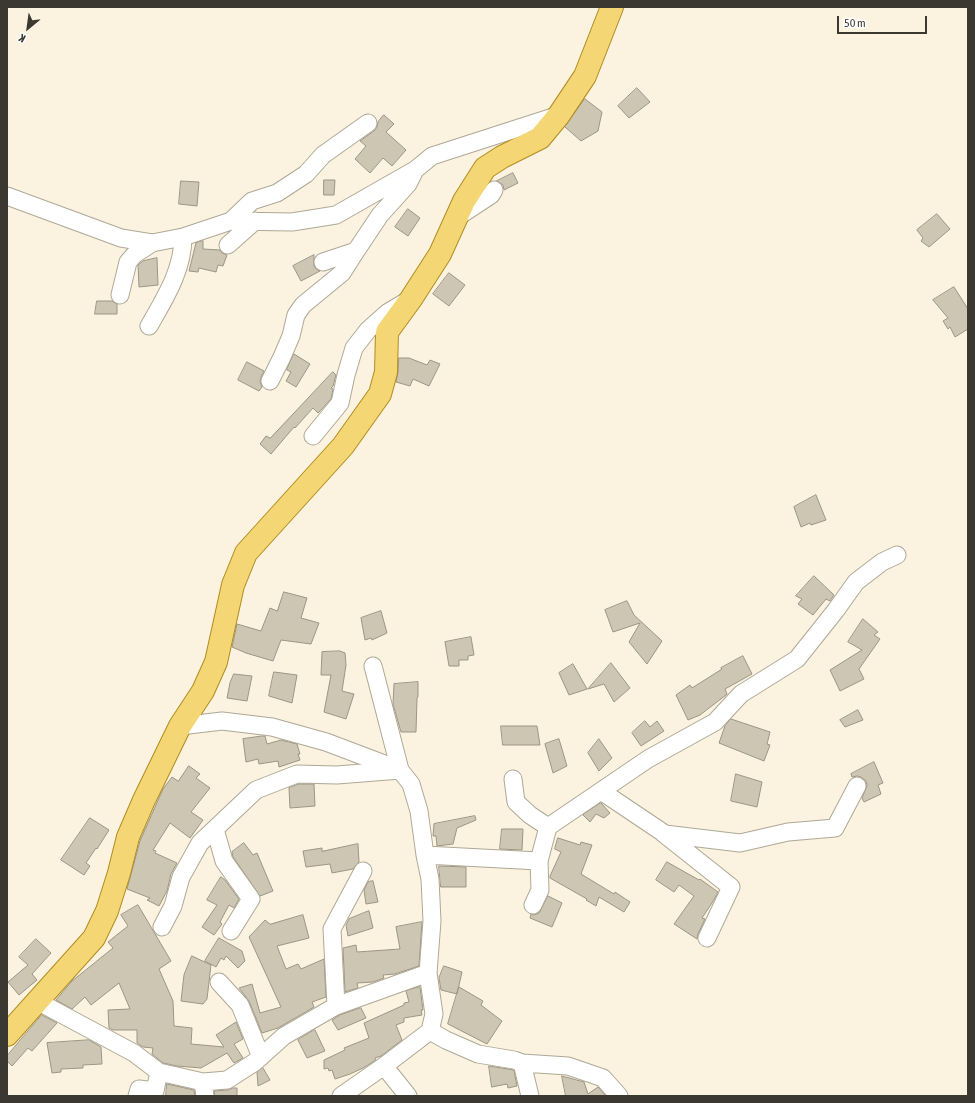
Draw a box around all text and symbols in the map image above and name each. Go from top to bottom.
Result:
north arrow [8,8,48,48]
scale bar [839,8,929,34]
text: 50 m [844,16,866,30]
text: K [17,32,27,45]

